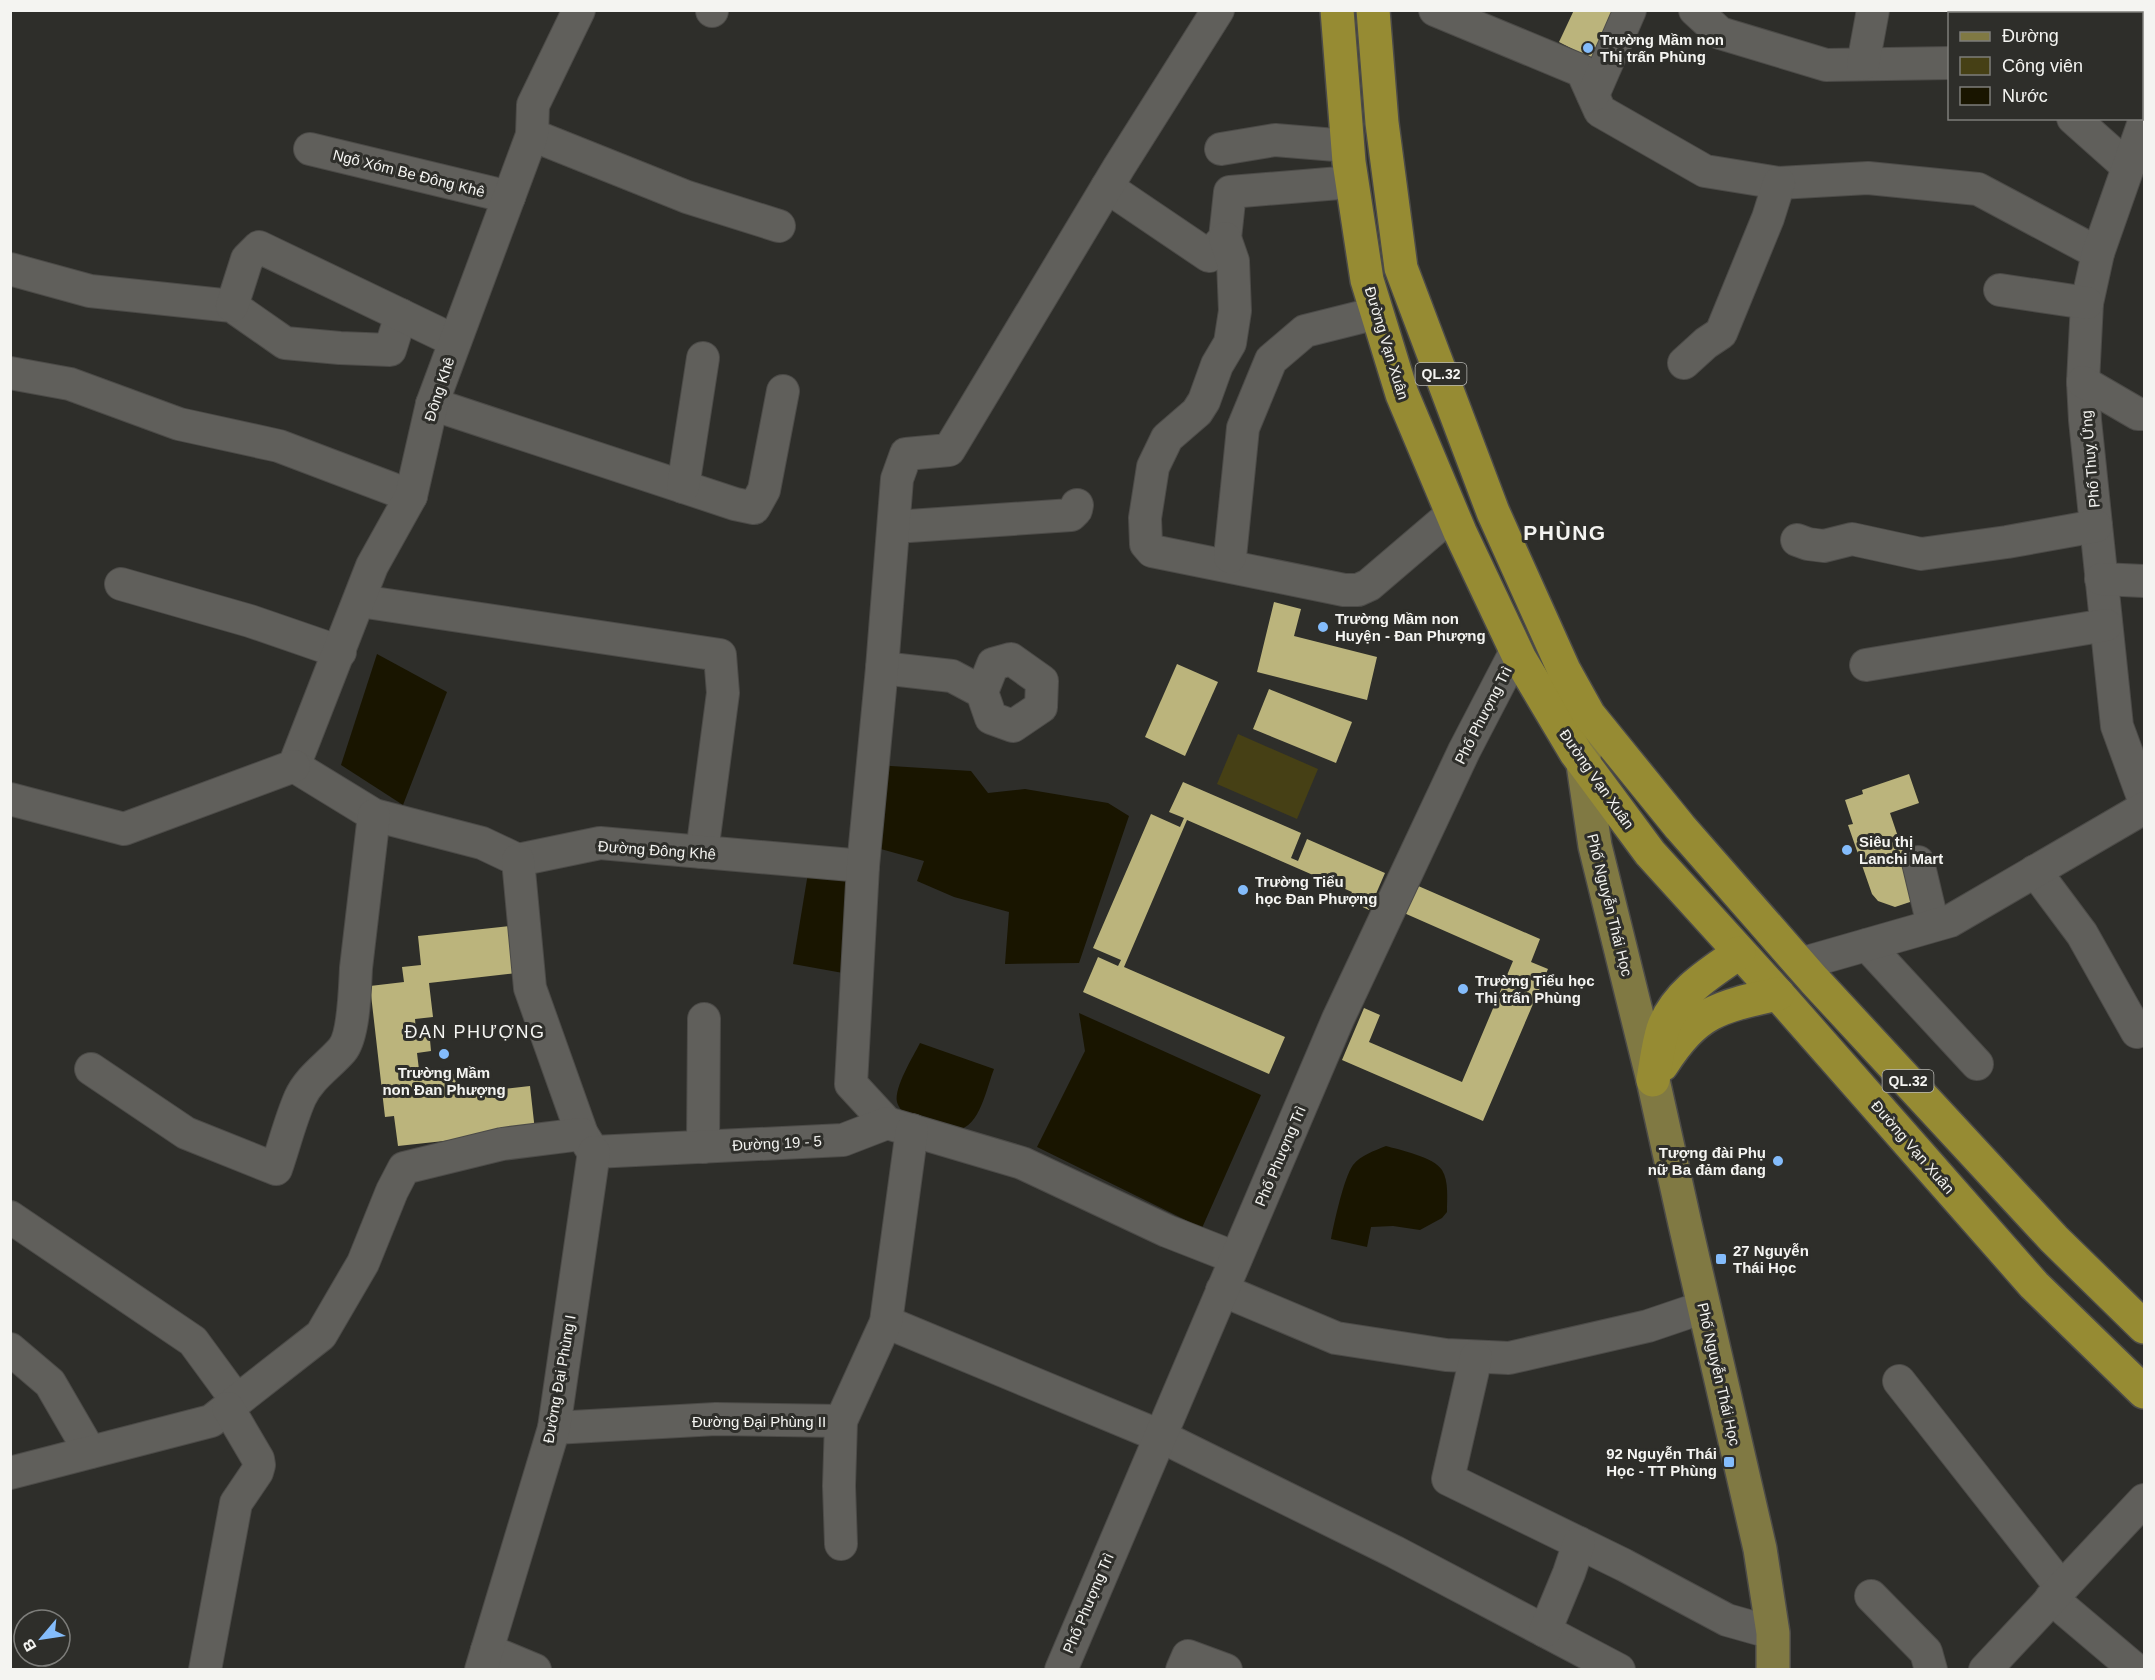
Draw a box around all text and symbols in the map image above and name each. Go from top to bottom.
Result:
legend [1948,12,2143,120]
text: Đường [2002,26,2059,46]
place label: Trường Mầm non Thị trấn Phùng [1600,31,1724,65]
marker: Trường Mầm non Thị trấn Phùng [1581,41,1595,55]
text: Công viên [2002,56,2083,76]
text: Nước [2002,86,2048,106]
street label: Ngõ Xóm Be Đông Khê [331,146,487,200]
street label: Đường Vạn Xuân [1362,284,1412,402]
street label: Đông Khê [421,355,457,423]
road number: QL.32 [1416,363,1466,385]
street label: Phố Thuỵ Ứng [2077,410,2103,508]
district label: PHÙNG [1523,521,1607,544]
place label: Trường Mầm non Huyện - Đan Phượng [1335,610,1486,644]
marker: Trường Mầm non Huyện - Đan Phượng [1316,620,1330,634]
street label: Phố Phượng Trì [1451,663,1515,767]
street label: Đường Vạn Xuân [1556,726,1638,832]
street label: Phố Nguyễn Thái Học [1584,832,1636,979]
place label: Siêu thị Lanchi Mart [1859,833,1943,867]
street label: Đường Đông Khê [597,837,717,863]
marker: Siêu thị Lanchi Mart [1840,843,1854,857]
place label: Trường Tiểu học Đan Phượng [1255,873,1377,907]
marker: Trường Tiểu học Đan Phượng [1236,883,1250,897]
place label: Trường Tiểu học Thị trấn Phùng [1475,972,1595,1006]
marker: Trường Tiểu học Thị trấn Phùng [1456,982,1470,996]
district label: ĐAN PHƯỢNG [405,1022,545,1042]
marker: Trường Mầm non Đan Phượng [437,1047,451,1061]
place label: Trường Mầm non Đan Phượng [382,1064,506,1098]
road number: QL.32 [1882,1070,1934,1092]
street label: Đường Vạn Xuân [1868,1097,1958,1197]
street label: Phố Phượng Trì [1251,1103,1309,1209]
street label: Đường 19 - 5 [732,1132,822,1154]
place label: Tượng đài Phụ nữ Ba đảm đang [1648,1144,1766,1178]
marker: Tượng đài Phụ nữ Ba đảm đang [1771,1154,1785,1168]
place label: 27 Nguyễn Thái Học [1733,1242,1809,1276]
marker: 27 Nguyễn Thái Học [1714,1252,1728,1266]
street label: Phố Nguyễn Thái Học [1694,1301,1744,1448]
street label: Đường Đại Phùng I [539,1314,579,1444]
street label: Đường Đại Phùng II [692,1413,826,1430]
place label: 92 Nguyễn Thái Học - TT Phùng [1606,1445,1717,1479]
marker: 92 Nguyễn Thái Học - TT Phùng [1722,1455,1736,1469]
street label: Phố Phượng Trì [1059,1550,1117,1656]
north arrow [12,1608,72,1668]
text: B [19,1636,40,1654]

